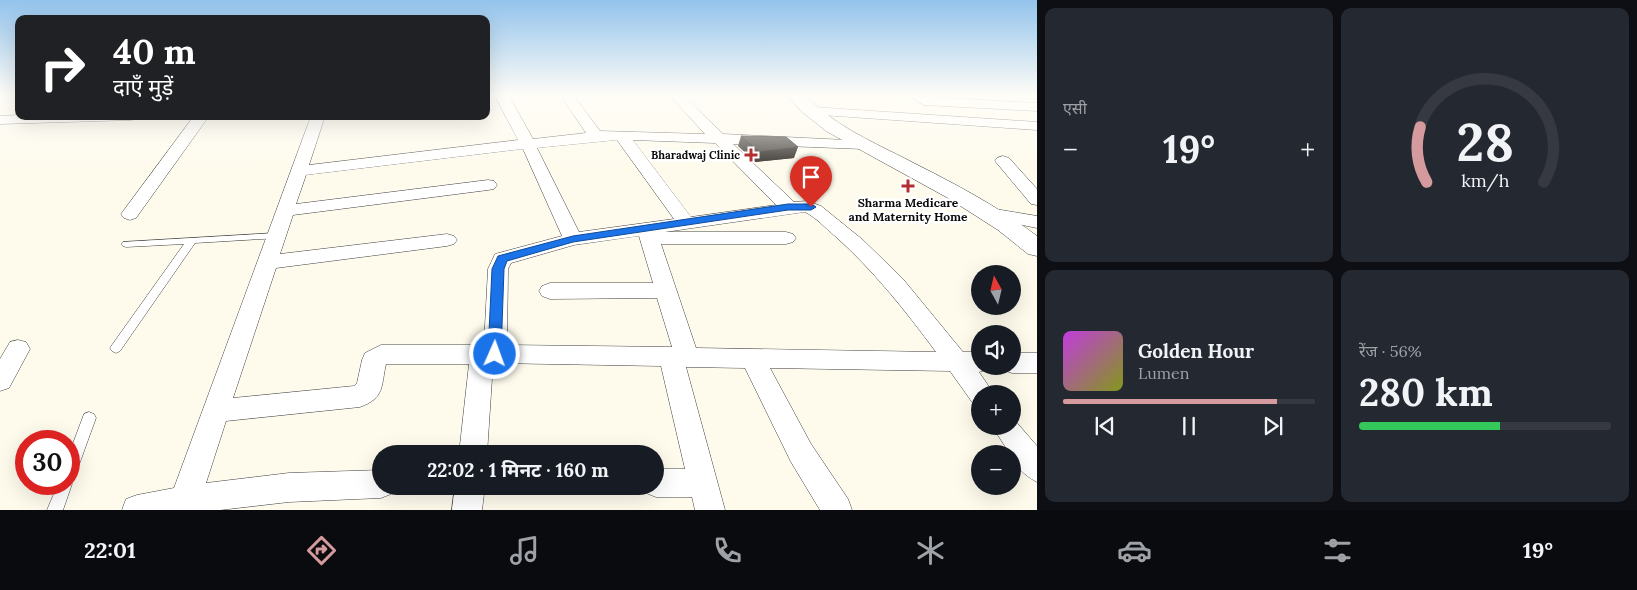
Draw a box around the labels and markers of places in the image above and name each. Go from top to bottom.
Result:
place label: Bharadwaj Clinic [651,148,740,162]
marker: Bharadwaj Clinic [744,148,758,162]
pin [790,156,832,207]
marker: Sharma Medicare and Maternity Home [901,179,915,193]
place label: Sharma Medicare and Maternity Home [848,195,968,224]

